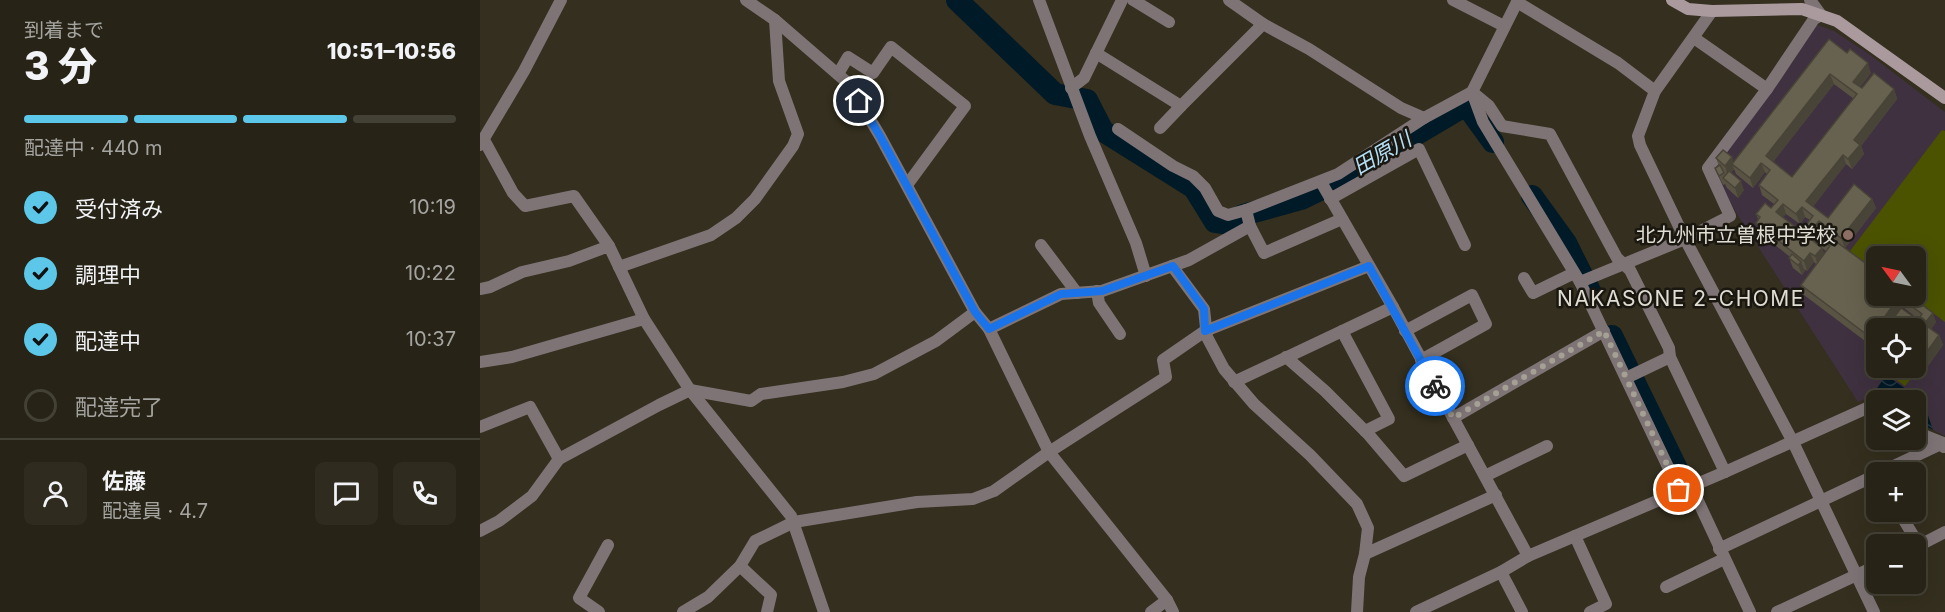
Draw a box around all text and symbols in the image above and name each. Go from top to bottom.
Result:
text: 到着まで [24,18,104,42]
text: 10:51–10:56 [327,38,456,64]
text: 3 分 [24,42,97,89]
pin [833,75,884,126]
icon: home [842,84,875,117]
water label: 田原川 [1348,125,1417,180]
text: 配達中 · 440 m [24,136,163,160]
icon: check [24,191,57,224]
text: 10:19 [409,195,456,219]
text: 受付済み [75,196,163,222]
place label: 北九州市立曽根中学校 [1636,223,1836,247]
marker: 北九州市立曽根中学校 [1841,228,1855,242]
north arrow [1866,246,1926,306]
map controls [1866,246,1926,594]
icon: check [24,257,57,290]
text: 10:22 [405,261,456,285]
text: 調理中 [75,262,141,288]
district label: NAKASONE 2-CHOME [1557,286,1805,311]
button: locate [1866,318,1926,378]
icon: check [24,323,57,356]
text: 10:37 [406,327,456,351]
text: 配達中 [75,328,141,354]
courier [1405,356,1465,416]
icon: bike [1419,370,1452,403]
button: layers [1866,390,1926,450]
text: 配達完了 [75,394,163,420]
button: person [24,462,87,525]
button: chat [315,462,378,525]
button: phone [393,462,456,525]
button: + [1866,462,1926,522]
pin [1653,464,1704,515]
text: 佐藤 [102,468,146,494]
icon: bag [1662,473,1695,506]
text: 配達員 · 4.7 [102,499,208,523]
button: − [1866,534,1926,594]

